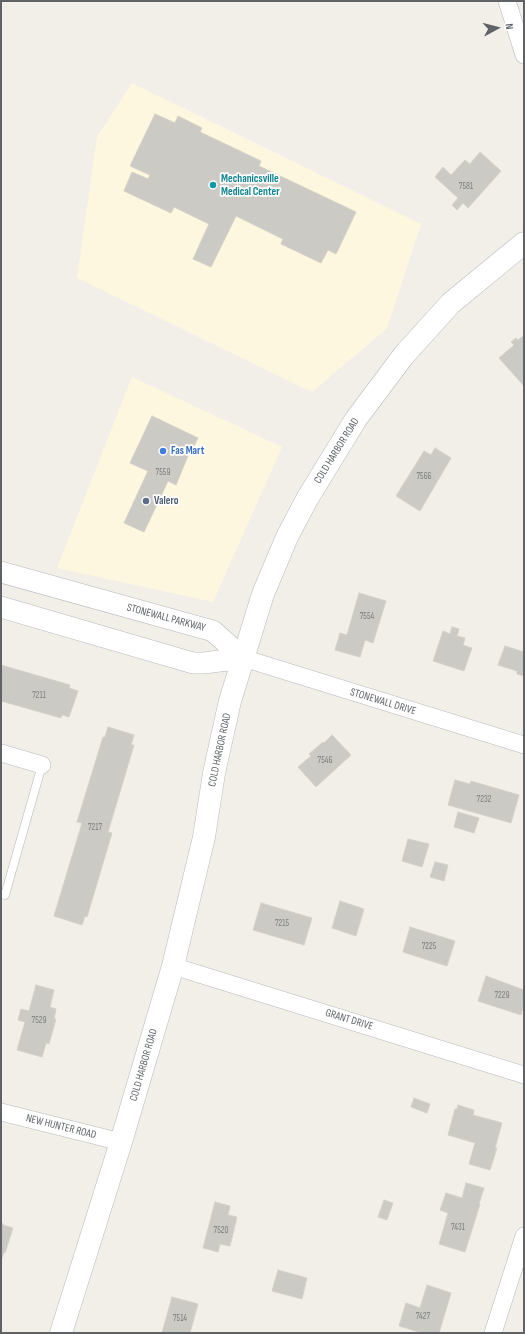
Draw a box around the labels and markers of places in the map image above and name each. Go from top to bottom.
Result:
place label: Mechanicsville Medical Center [221,172,280,198]
marker: Mechanicsville Medical Center [208,180,218,190]
place label: Fas Mart [171,444,204,458]
marker: Fas Mart [158,446,168,456]
place label: Valero [154,494,178,508]
marker: Valero [141,496,151,506]

